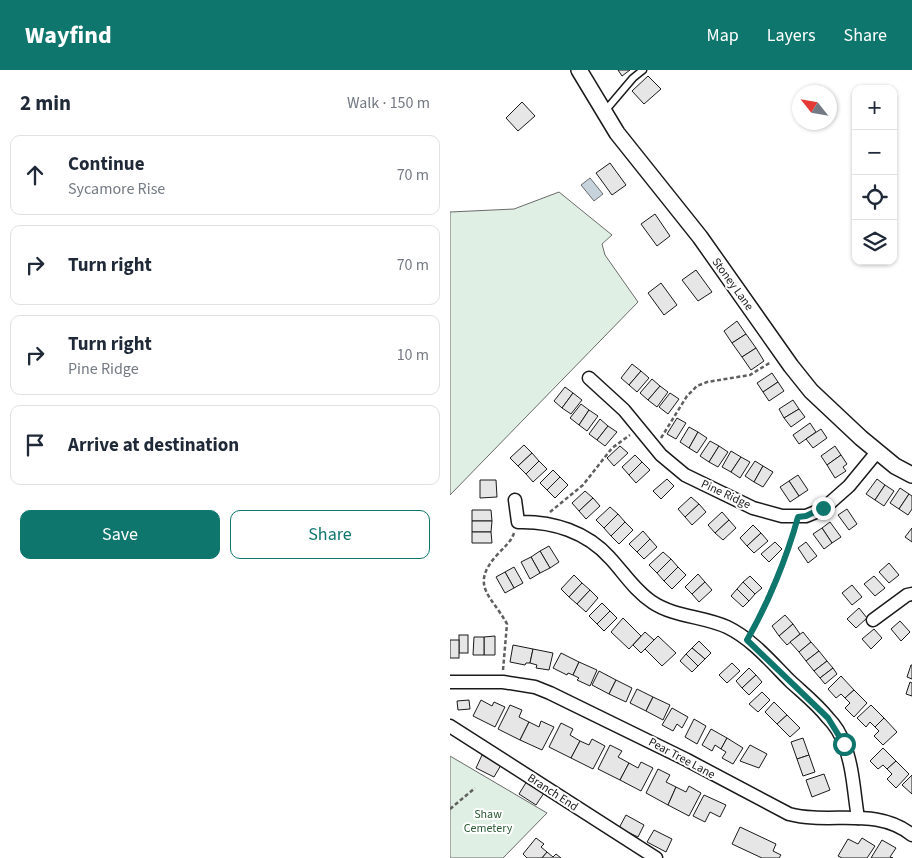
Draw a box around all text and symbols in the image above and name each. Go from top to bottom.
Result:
text: Wayfind [25,18,112,53]
text: Map [707,23,739,48]
text: Layers [767,23,816,48]
text: Share [844,23,887,48]
north arrow [792,85,837,130]
map controls [852,85,897,265]
button: + [852,85,897,130]
text: 2 min [20,88,71,118]
text: Walk · 150 m [347,92,430,114]
button: − [852,130,897,175]
text: Continue [68,151,145,178]
icon: ahead [21,161,49,189]
text: 70 m [397,164,429,186]
button: locate [852,175,897,220]
text: Sycamore Rise [68,178,165,200]
button: layers [852,220,897,265]
icon: right [21,251,49,279]
text: Turn right [68,252,152,279]
text: 70 m [397,254,429,276]
street label: Stoney Lane [708,254,758,314]
text: Turn right [68,331,152,358]
icon: right [21,341,49,369]
text: 10 m [397,344,429,366]
text: Pine Ridge [68,358,139,380]
icon: arrive [21,431,49,459]
text: Arrive at destination [68,432,239,459]
street label: Pine Ridge [698,476,753,513]
route end [812,497,835,520]
button: Save [20,510,220,559]
button: Share [230,510,430,559]
route start [833,733,856,756]
street label: Pear Tree Lane [645,734,718,783]
street label: Branch End [524,770,581,815]
park label: Shaw Cemetery [464,806,513,837]

